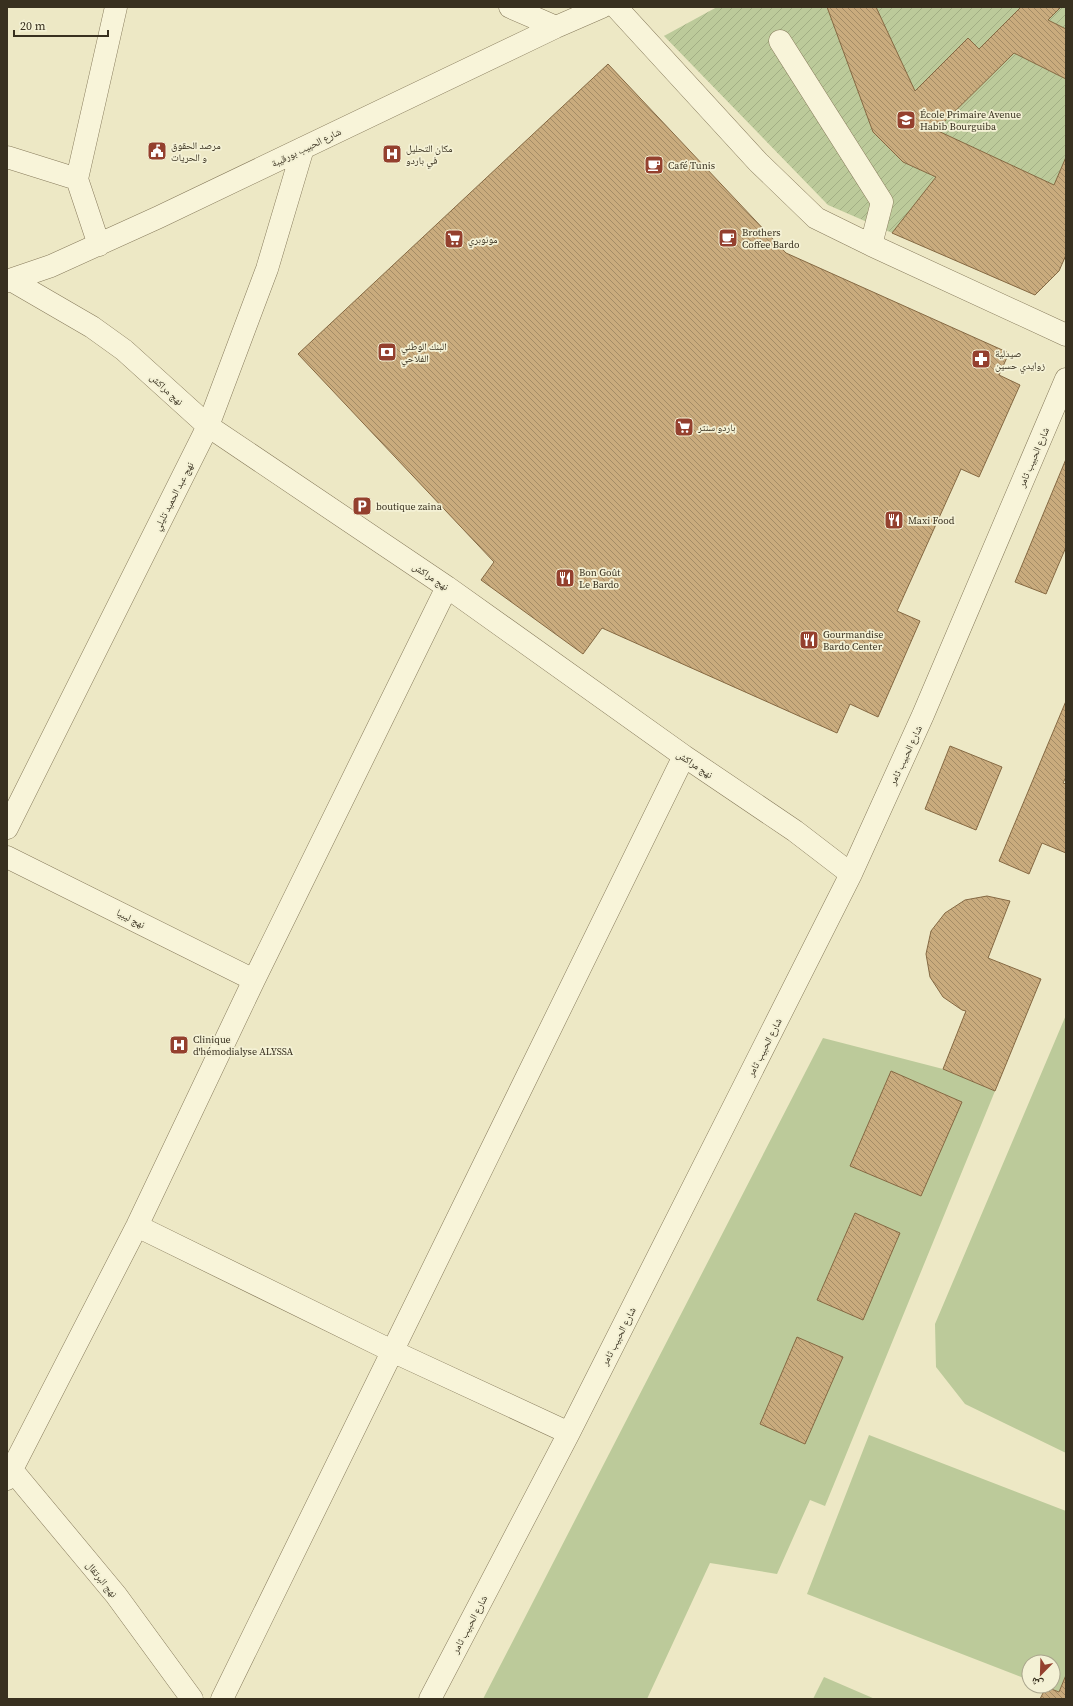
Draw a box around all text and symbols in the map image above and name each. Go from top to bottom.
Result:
scale bar [14,12,108,38]
text: 20 m [20,18,46,34]
place label: École Primaire Avenue Habib Bourguiba [920,108,1021,133]
school or university icon: École Primaire Avenue Habib Bourguiba [895,109,917,131]
street label: شارع الحبيب بورقيبة [269,125,344,170]
place label: مرصد الحقوق و الحريات [171,139,221,164]
public building icon: مرصد الحقوق و الحريات [146,140,168,162]
place label: مكان التحليل في باردو [406,142,453,169]
hospital icon: مكان التحليل في باردو [381,143,403,165]
cafe icon: Café Tunis [643,154,665,176]
place label: Café Tunis [668,159,715,172]
place label: Brothers Coffee Bardo [742,226,800,251]
cafe icon: Brothers Coffee Bardo [717,227,739,249]
supermarket icon: مونوبري [443,228,465,250]
place label: مونوبري [468,233,498,248]
place label: البنك الوطني الفلاحي [401,340,447,367]
bank icon: البنك الوطني الفلاحي [376,341,398,363]
place label: صيدلية زوايدي حسين [995,347,1045,374]
pharmacy icon: صيدلية زوايدي حسين [970,348,992,370]
street label: نهج مراكش [147,371,186,408]
supermarket icon: باردو سنتر [673,416,695,438]
place label: باردو سنتر [697,421,736,434]
street label: شارع الحبيب ثامر [1015,425,1052,490]
street label: نهج عبد الحميد تليلي [151,459,198,533]
parking icon: boutique zaina [351,495,373,517]
place label: boutique zaina [376,500,443,513]
restaurant icon: Maxi Food [883,509,905,531]
place label: Maxi Food [908,514,955,527]
street label: نهج مراكش [410,560,451,593]
place label: Bon Goût Le Bardo [579,566,621,591]
restaurant icon: Bon Goût Le Bardo [554,567,576,589]
place label: Gourmandise Bardo Center [823,628,883,653]
restaurant icon: Gourmandise Bardo Center [798,629,820,651]
street label: شارع الحبيب ثامر [886,723,925,788]
street label: نهج مراكش [674,748,715,781]
street label: نهج ليبيا [114,906,147,931]
street label: شارع الحبيب ثامر [744,1015,785,1080]
place label: Clinique d'hémodialyse ALYSSA [193,1033,294,1058]
hospital icon: Clinique d'hémodialyse ALYSSA [168,1034,190,1056]
street label: شارع الحبيب ثامر [598,1304,639,1369]
street label: نهج البرتقال [83,1559,120,1600]
street label: شارع الحبيب ثامر [448,1593,490,1656]
north arrow [1021,1654,1061,1694]
text: ش [1029,1673,1046,1692]

